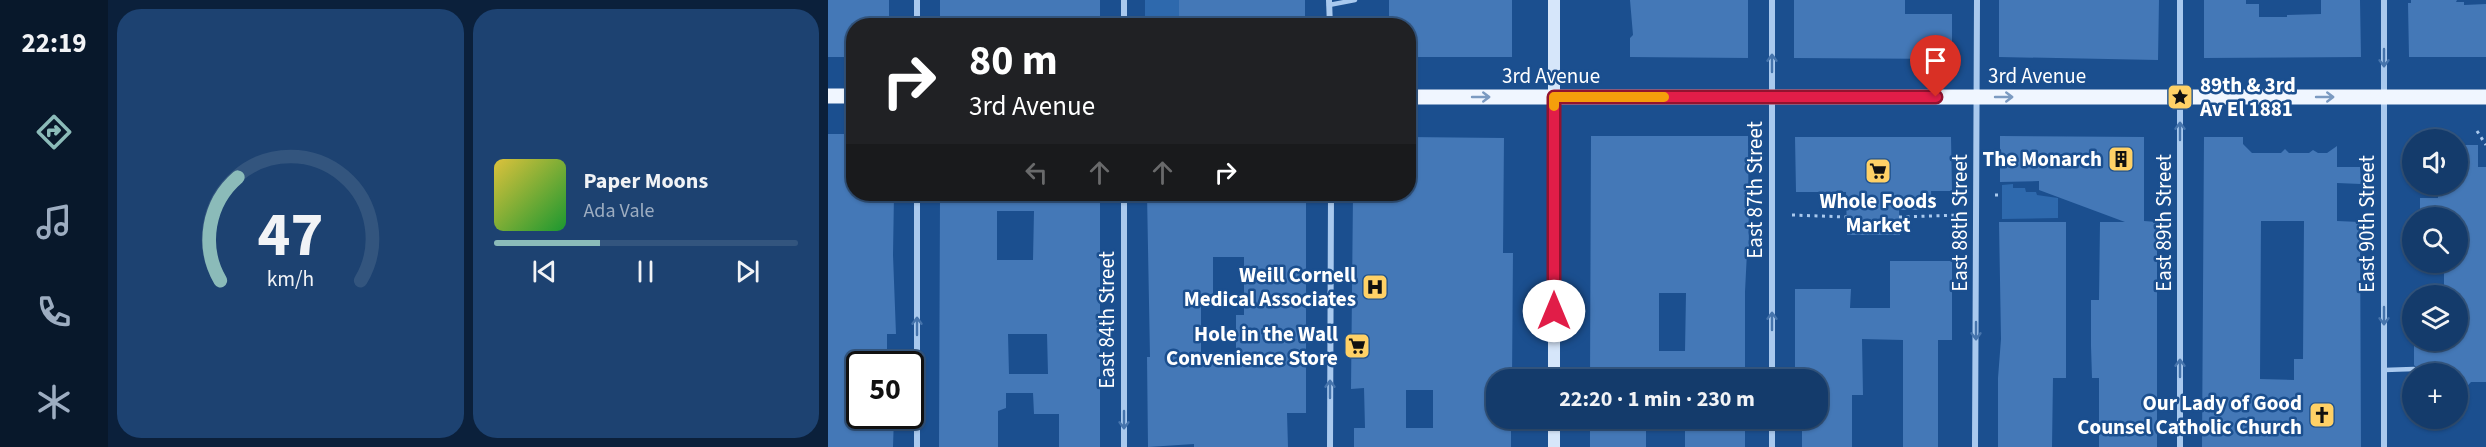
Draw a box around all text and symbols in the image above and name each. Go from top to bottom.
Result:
text: 22:19 [21,24,87,63]
text: 80 m [969,31,1058,91]
pin [1910,35,1961,97]
icon: right [870,42,948,120]
icon: arrive [1919,44,1952,77]
one-way arrow [2378,48,2390,68]
one-way arrow [1766,54,1778,74]
street label: 3rd Avenue [1502,61,1600,91]
street label: 3rd Avenue [1988,61,2086,91]
place label: 89th & 3rd Av El 1881 [2199,70,2296,124]
place icon: 89th & 3rd Av El 1881 [2165,82,2195,112]
text: 3rd Avenue [969,87,1095,126]
one-way arrow [1470,91,1490,103]
one-way arrow [1993,91,2013,103]
one-way arrow [2314,91,2334,103]
icon: directions [33,111,75,153]
street label: East 87th Street [1740,121,1770,259]
one-way arrow [2174,121,2186,141]
map controls [2402,129,2468,429]
button: sound [2402,129,2468,195]
place label: The Monarch [1983,144,2102,174]
building icon: The Monarch [2106,144,2136,174]
street label: East 88th Street [1945,154,1975,292]
street label: East 89th Street [2149,154,2179,292]
street label: East 90th Street [2352,155,2382,293]
icon: left [1020,156,1053,189]
icon: ahead [1083,156,1116,189]
icon: ahead [1146,156,1179,189]
icon: right [1209,156,1242,189]
supermarket icon: Whole Foods Market [1863,156,1893,186]
text: Paper Moons [584,165,708,197]
place label: Whole Foods Market [1819,186,1937,240]
text: 47 [257,191,323,280]
text: Ada Vale [584,197,655,225]
icon: music [33,201,75,243]
button: search [2402,207,2468,273]
street label: East 84th Street [1092,251,1122,389]
icon: previous [528,255,561,288]
icon: pause [629,255,662,288]
icon: next [731,255,764,288]
place label: Weill Cornell Medical Associates [1184,260,1356,314]
text: km/h [266,264,314,295]
hospital icon: Weill Cornell Medical Associates [1360,272,1390,302]
position arrow [1522,279,1586,343]
button: layers [2402,285,2468,351]
icon: phone [33,291,75,333]
one-way arrow [2378,306,2390,326]
one-way arrow [1766,312,1778,332]
one-way arrow [911,316,923,336]
place label: Hole in the Wall Convenience Store [1166,319,1338,373]
one-way arrow [1970,321,1982,341]
supermarket icon: Hole in the Wall Convenience Store [1342,331,1372,361]
speed limit sign: 50 [846,351,924,429]
one-way arrow [2174,358,2186,378]
button: + [2402,363,2468,429]
one-way arrow [1324,379,1336,399]
icon: climate [33,381,75,423]
text: 22:20 · 1 min · 230 m [1559,383,1755,415]
place label: Our Lady of Good Counsel Catholic Church [2077,388,2302,442]
church icon: Our Lady of Good Counsel Catholic Church [2307,400,2337,430]
one-way arrow [1118,409,1130,429]

